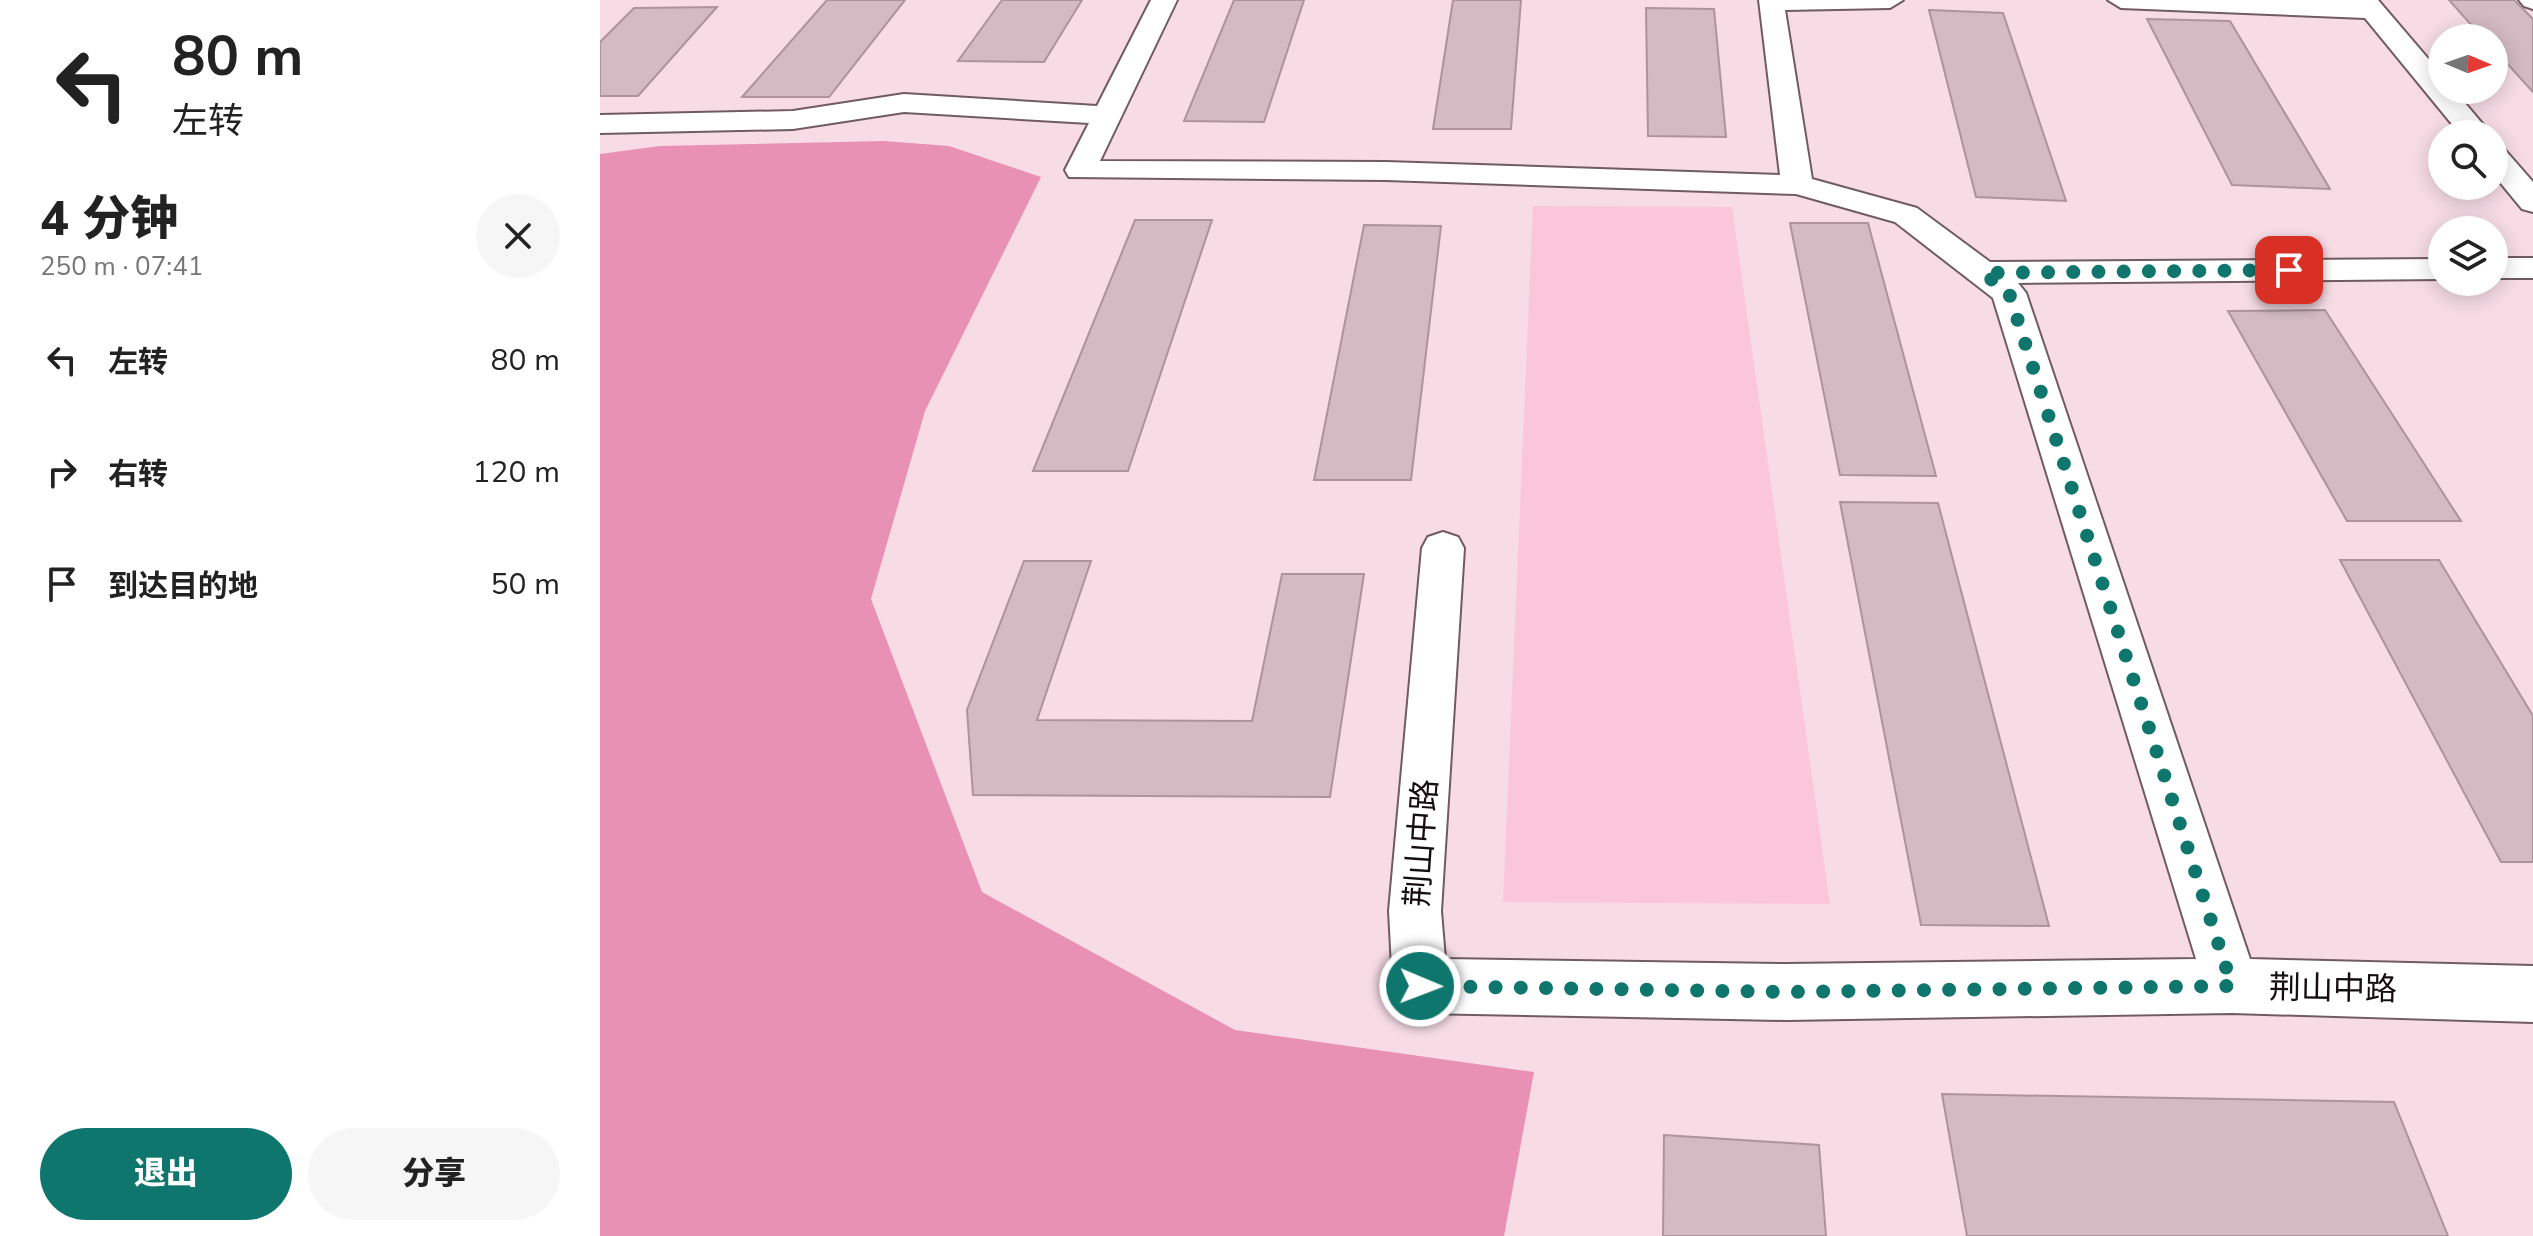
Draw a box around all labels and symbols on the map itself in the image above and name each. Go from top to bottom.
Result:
north arrow [2428,24,2508,104]
pin [2255,236,2323,304]
street label: 荆山中路 [1396,778,1447,908]
position arrow [1378,944,1462,1028]
street label: 荆山中路 [2269,966,2397,1011]

